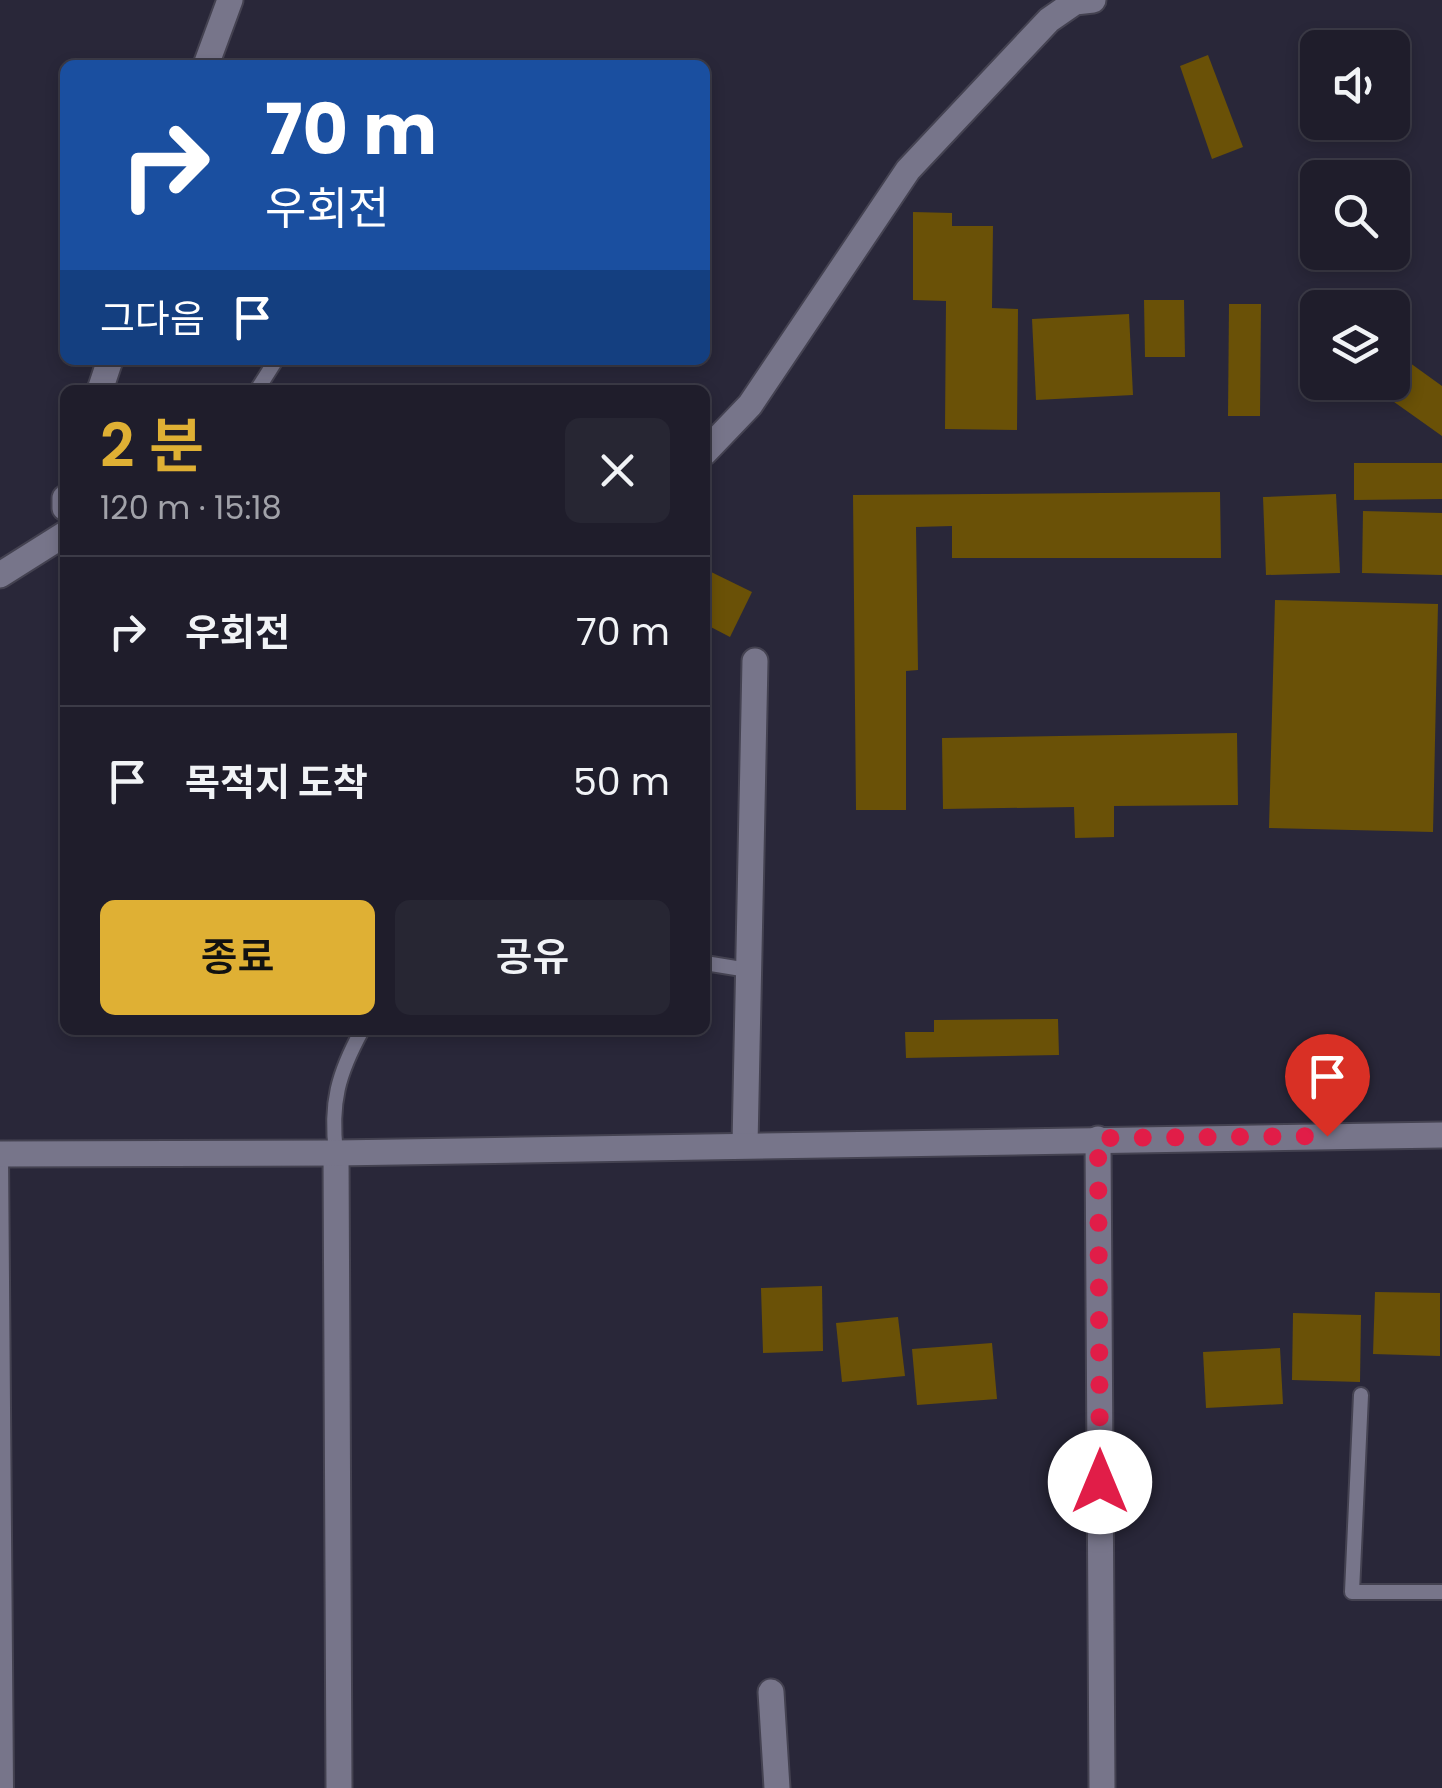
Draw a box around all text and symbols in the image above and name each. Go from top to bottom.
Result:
map controls [1300,30,1410,400]
button: sound [1300,30,1410,140]
text: 70 m [265,80,437,179]
icon: right [100,100,230,230]
button: search [1300,160,1410,270]
text: 우회전 [265,177,389,240]
icon: arrive [225,290,280,345]
button: layers [1300,290,1410,400]
text: 그다음 [100,292,205,345]
text: 2 분 [100,404,204,488]
button: close [565,418,670,523]
text: 120 m · 15:18 [100,485,282,530]
icon: right [100,604,155,659]
text: 70 m [576,605,670,658]
text: 우회전 [185,606,290,659]
icon: arrive [100,754,155,809]
text: 50 m [573,755,670,808]
text: 목적지 도착 [185,756,368,809]
button: 종료 [100,900,375,1015]
button: 공유 [395,900,670,1015]
pin [1285,1034,1370,1137]
icon: arrive [1300,1049,1355,1104]
position arrow [1048,1430,1152,1534]

